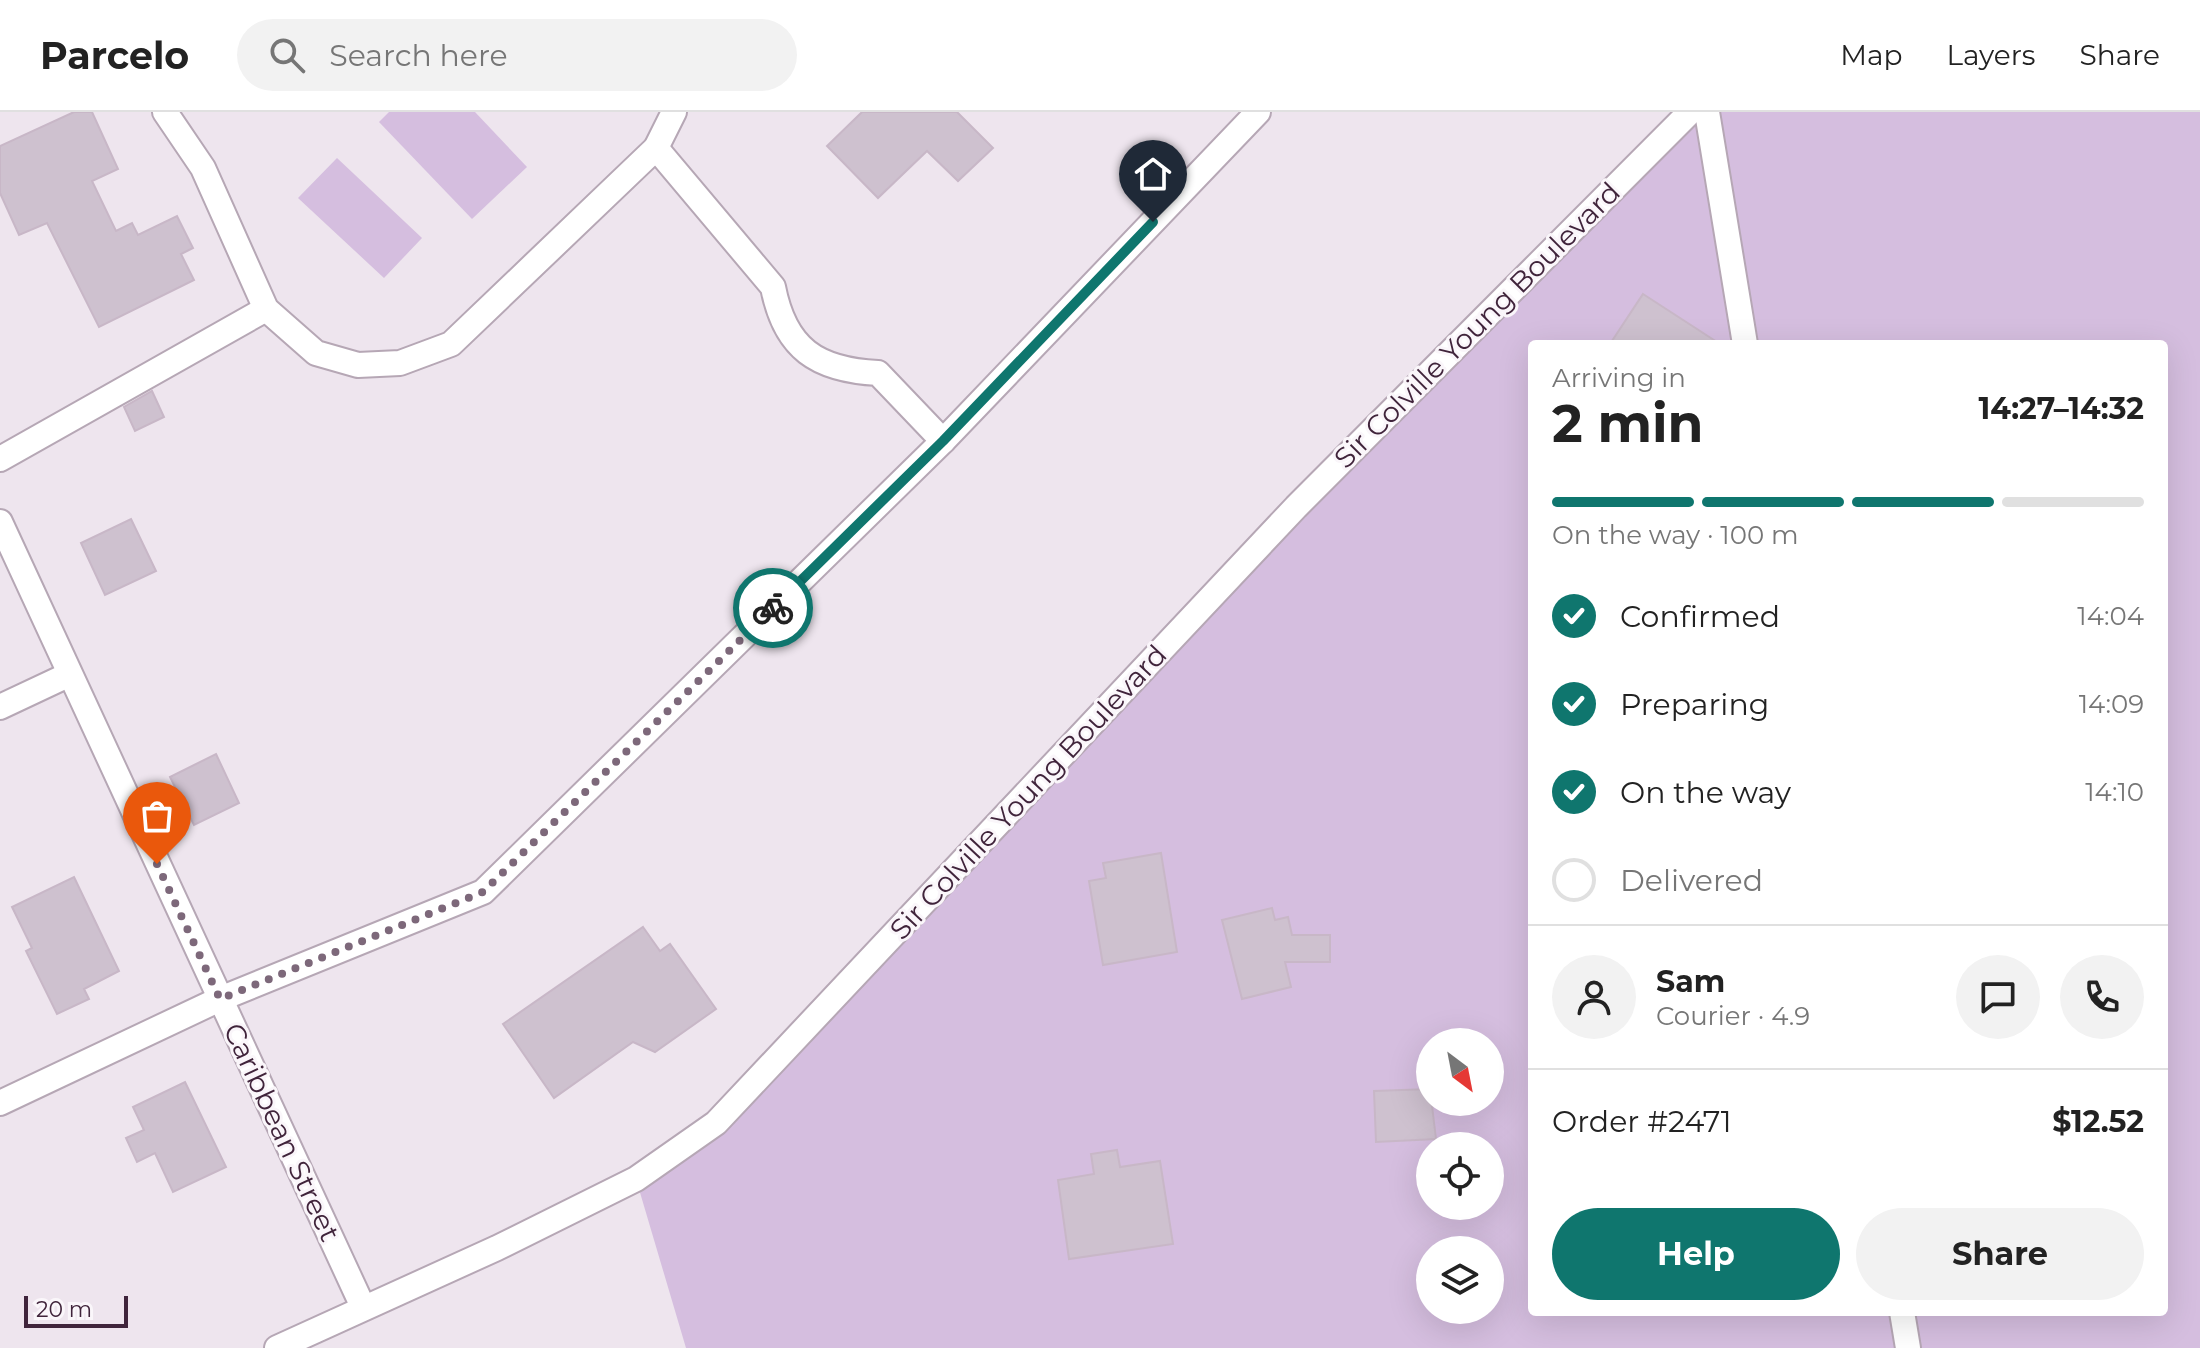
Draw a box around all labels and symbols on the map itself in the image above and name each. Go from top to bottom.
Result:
pin [1119,140,1187,222]
street label: Sir Colville Young Boulevard [1327,175,1627,475]
courier [733,568,813,648]
street label: Sir Colville Young Boulevard [883,638,1173,946]
pin [123,782,191,864]
street label: Caribbean Street [217,1018,347,1246]
north arrow [1416,1028,1504,1116]
scale bar [24,1292,128,1328]

